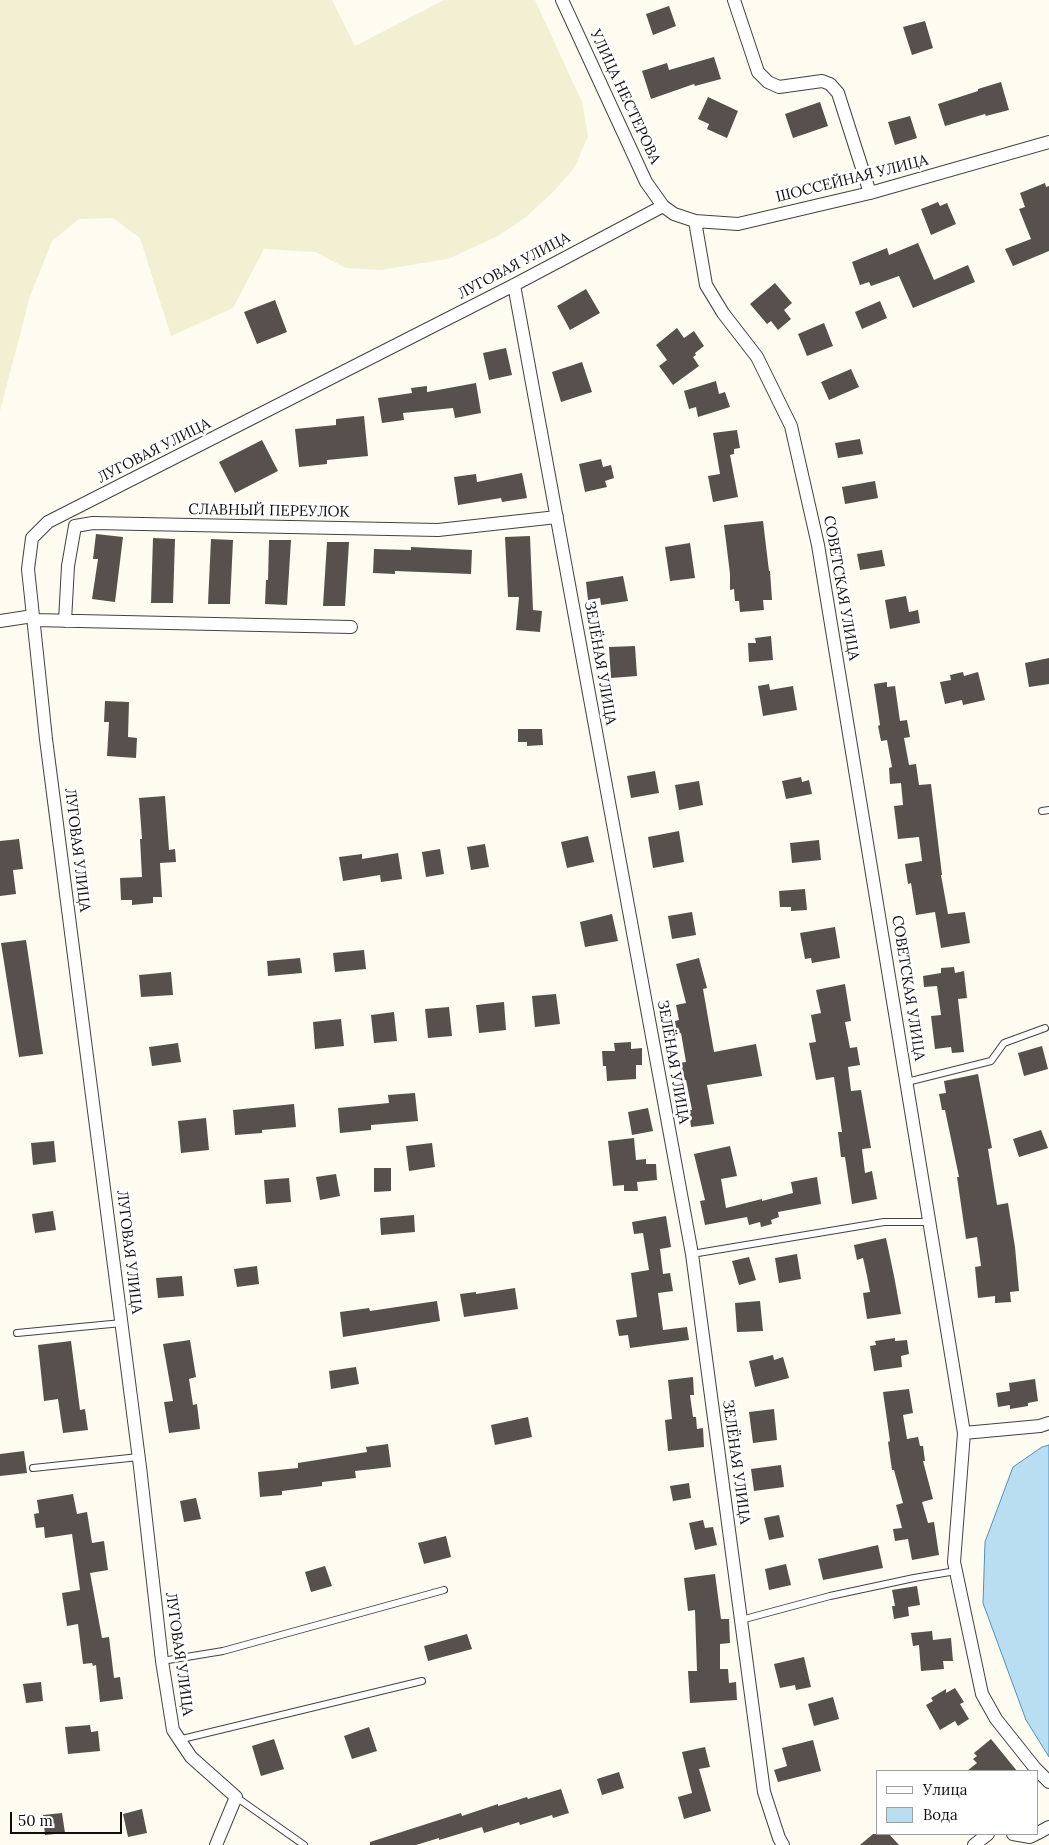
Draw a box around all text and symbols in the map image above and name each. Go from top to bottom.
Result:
street label: УЛИЦА НЕСТЕРОВА [586,27,664,167]
street label: ШОССЕЙНАЯ УЛИЦА [774,151,930,207]
street label: ЛУГОВАЯ УЛИЦА [455,229,573,303]
street label: ЛУГОВАЯ УЛИЦА [94,415,214,487]
street label: СЛАВНЫЙ ПЕРЕУЛОК [188,501,350,521]
street label: СОВЕТСКАЯ УЛИЦА [819,514,863,662]
street label: ЗЕЛЁНАЯ УЛИЦА [580,600,620,726]
street label: ЛУГОВАЯ УЛИЦА [60,787,94,913]
street label: СОВЕТСКАЯ УЛИЦА [888,914,928,1062]
street label: ЗЕЛЁНАЯ УЛИЦА [653,999,693,1125]
street label: ЛУГОВАЯ УЛИЦА [112,1189,146,1315]
street label: ЗЕЛЁНАЯ УЛИЦА [718,1399,754,1525]
street label: ЛУГОВАЯ УЛИЦА [161,1591,197,1717]
legend [876,1770,1039,1835]
text: Улица [923,1780,967,1799]
scale bar [12,1802,125,1834]
text: Вода [923,1805,958,1824]
text: 50 m [18,1811,53,1830]

